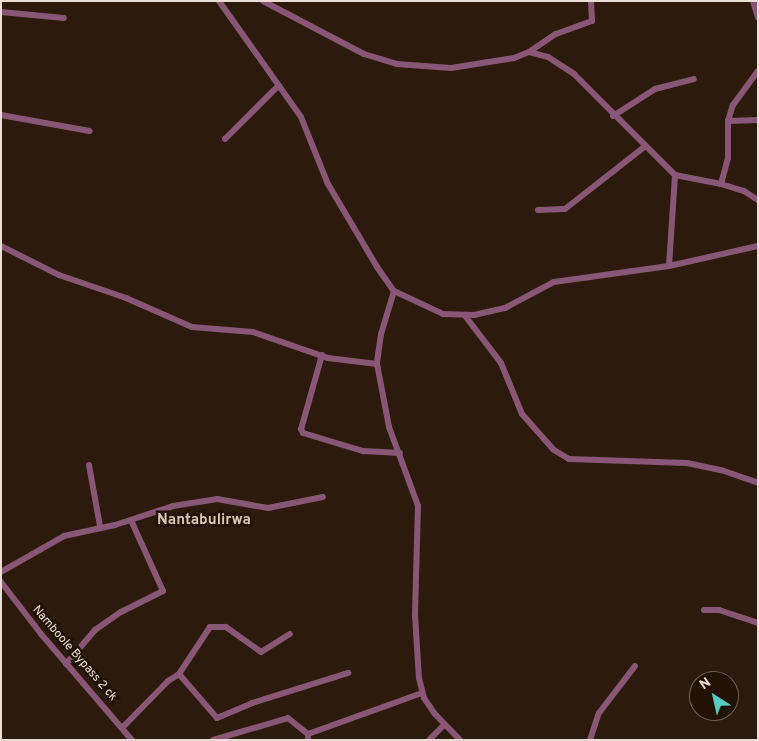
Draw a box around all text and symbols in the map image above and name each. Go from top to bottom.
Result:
district label: Nantabulirwa [157,512,251,530]
street label: Namboole Bypass 2 ck [29,603,119,705]
north arrow [689,671,739,721]
text: N [697,674,715,694]

